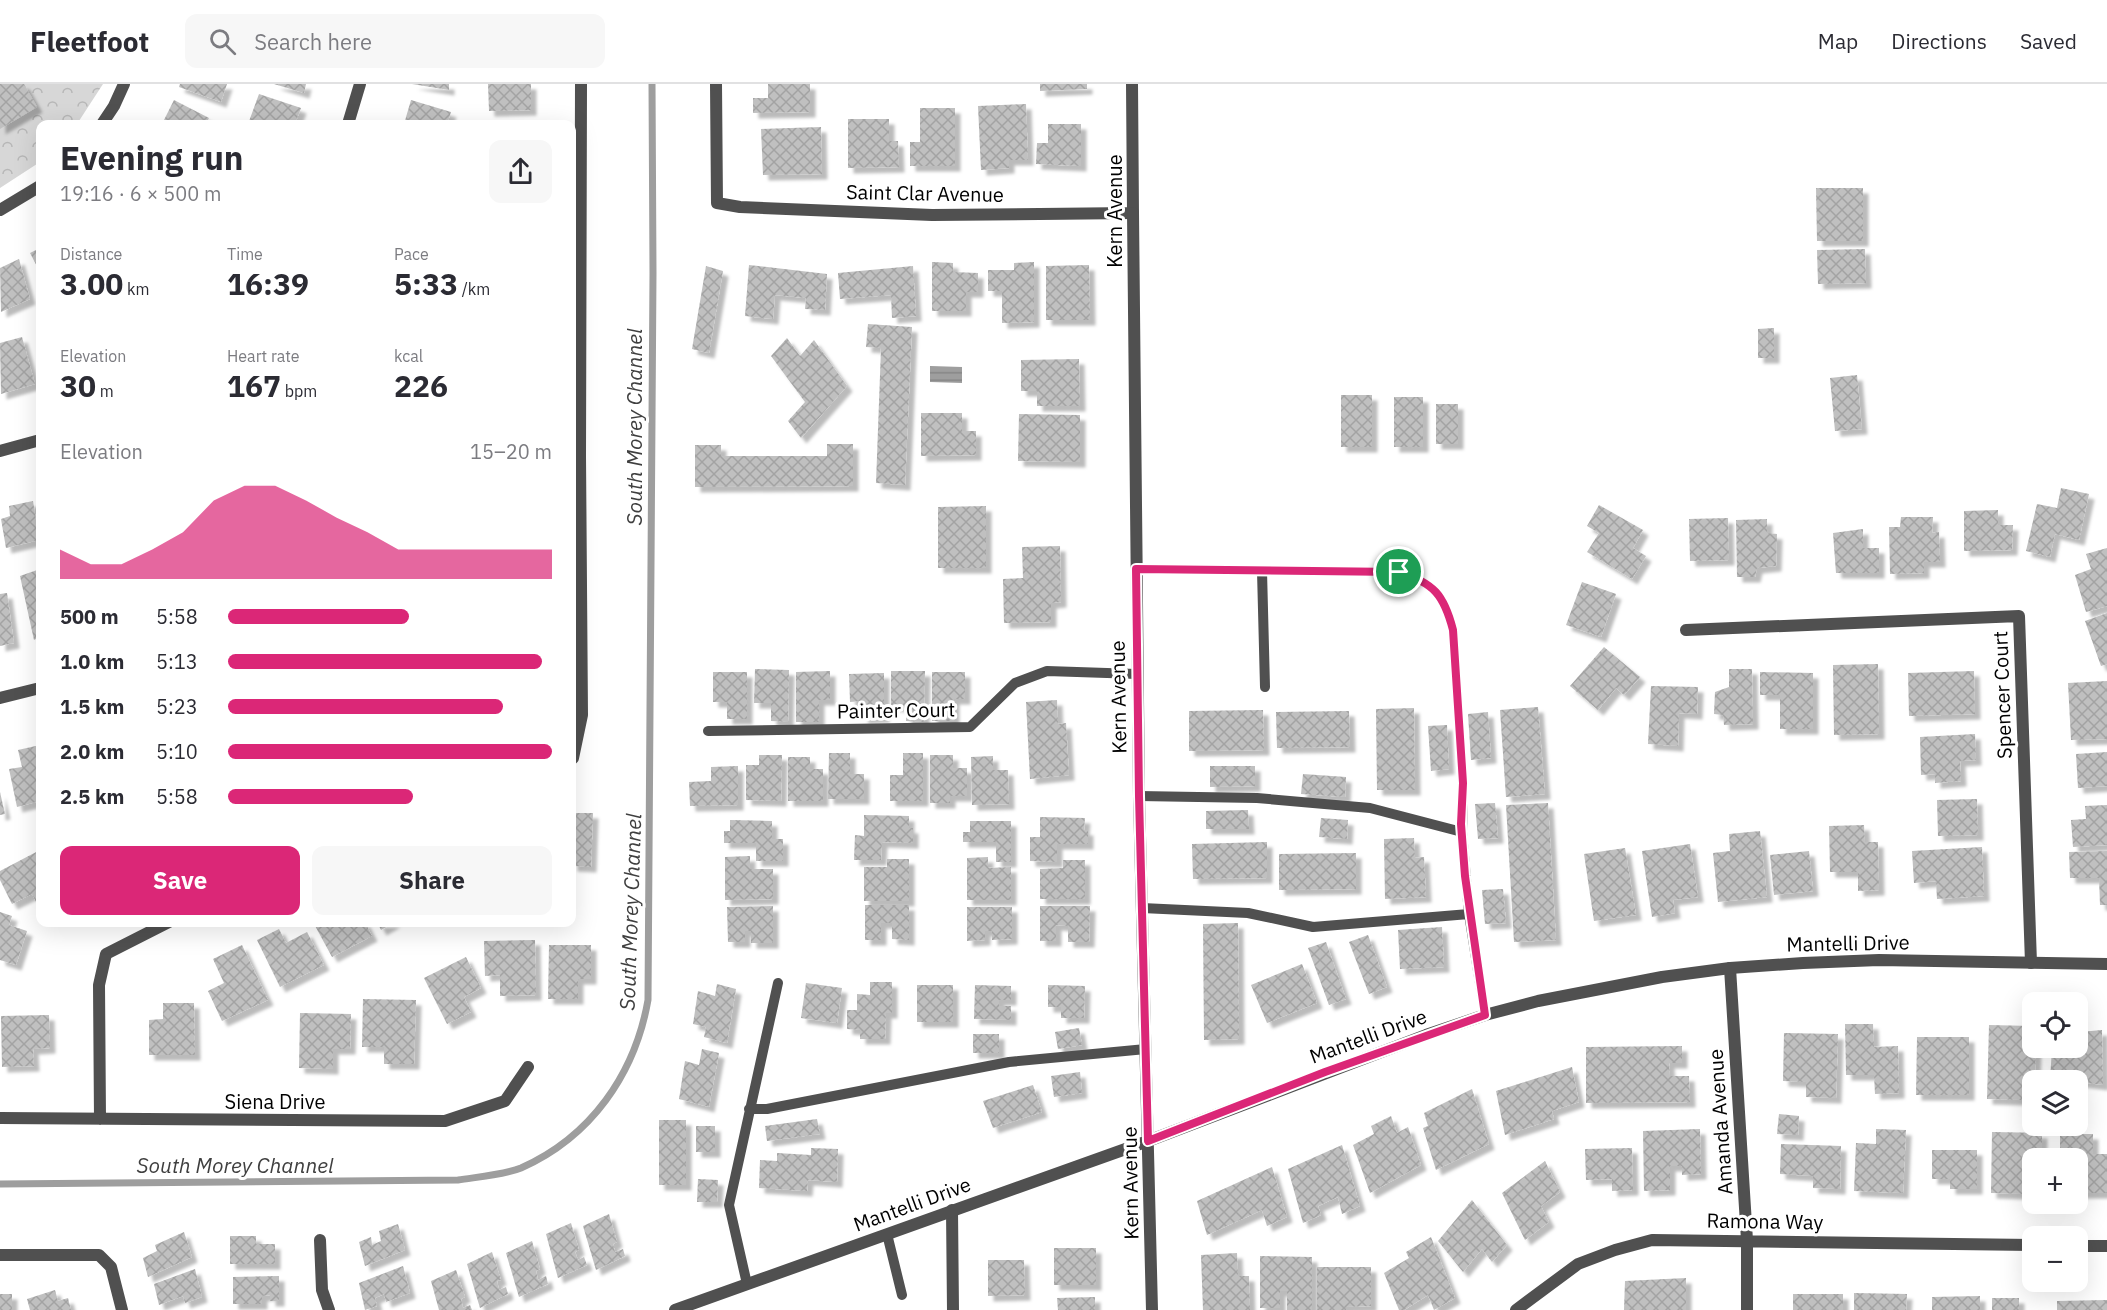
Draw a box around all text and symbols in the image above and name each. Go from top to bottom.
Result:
search box [185,14,605,68]
text: Fleetfoot [30,23,149,60]
icon: search [206,25,239,58]
text: Search here [254,27,372,56]
text: Map [1818,27,1858,55]
text: Directions [1891,27,1987,55]
text: Saved [2020,27,2077,55]
text: Evening run [60,136,244,179]
button: share [489,140,552,203]
street label: Kern Avenue [1101,154,1128,268]
street label: Saint Clar Avenue [846,178,1004,208]
text: 19:16 · 6 × 500 m [60,180,221,207]
text: Distance [60,244,122,264]
text: Time [227,244,263,264]
text: Pace [394,244,429,264]
text: 3.00 [60,264,123,303]
text: 16:39 [227,264,309,303]
text: 5:33 [394,264,458,303]
text: km [123,279,150,299]
text: /km [458,279,490,299]
water label: South Morey Channel [620,328,648,526]
text: Elevation [60,346,126,366]
text: Heart rate [227,346,300,366]
text: kcal [394,346,423,366]
text: 30 [60,366,96,405]
text: 167 [227,366,281,405]
text: 226 [394,366,448,405]
text: m [96,381,114,401]
text: bpm [281,381,317,401]
text: Elevation [60,438,143,465]
text: 15–20 m [470,438,552,465]
pin [1373,546,1424,597]
icon: arrive [1382,555,1415,588]
text: 500 m [60,603,119,630]
text: 5:58 [156,603,198,630]
street label: Spencer Court [1986,631,2018,759]
street label: Kern Avenue [1104,640,1132,754]
text: 1.0 km [60,648,124,675]
text: 5:13 [156,648,198,675]
text: 1.5 km [60,693,124,720]
text: 5:23 [156,693,198,720]
street label: Painter Court [837,695,955,725]
text: 2.0 km [60,738,124,765]
text: 5:10 [156,738,198,765]
text: 2.5 km [60,783,124,810]
text: 5:58 [156,783,198,810]
water label: South Morey Channel [613,813,647,1011]
button: Save [60,846,300,915]
button: Share [312,846,552,915]
street label: Mantelli Drive [1786,928,1910,958]
map controls [2022,992,2088,1292]
button: locate [2022,992,2088,1058]
street label: Mantelli Drive [1306,1002,1430,1070]
street label: Amanda Avenue [1701,1048,1739,1196]
button: layers [2022,1070,2088,1136]
street label: Siena Drive [225,1088,325,1115]
street label: Kern Avenue [1116,1126,1144,1240]
button: + [2022,1148,2088,1214]
water label: South Morey Channel [136,1151,334,1179]
street label: Mantelli Drive [850,1170,974,1238]
street label: Ramona Way [1706,1206,1824,1236]
button: − [2022,1226,2088,1292]

